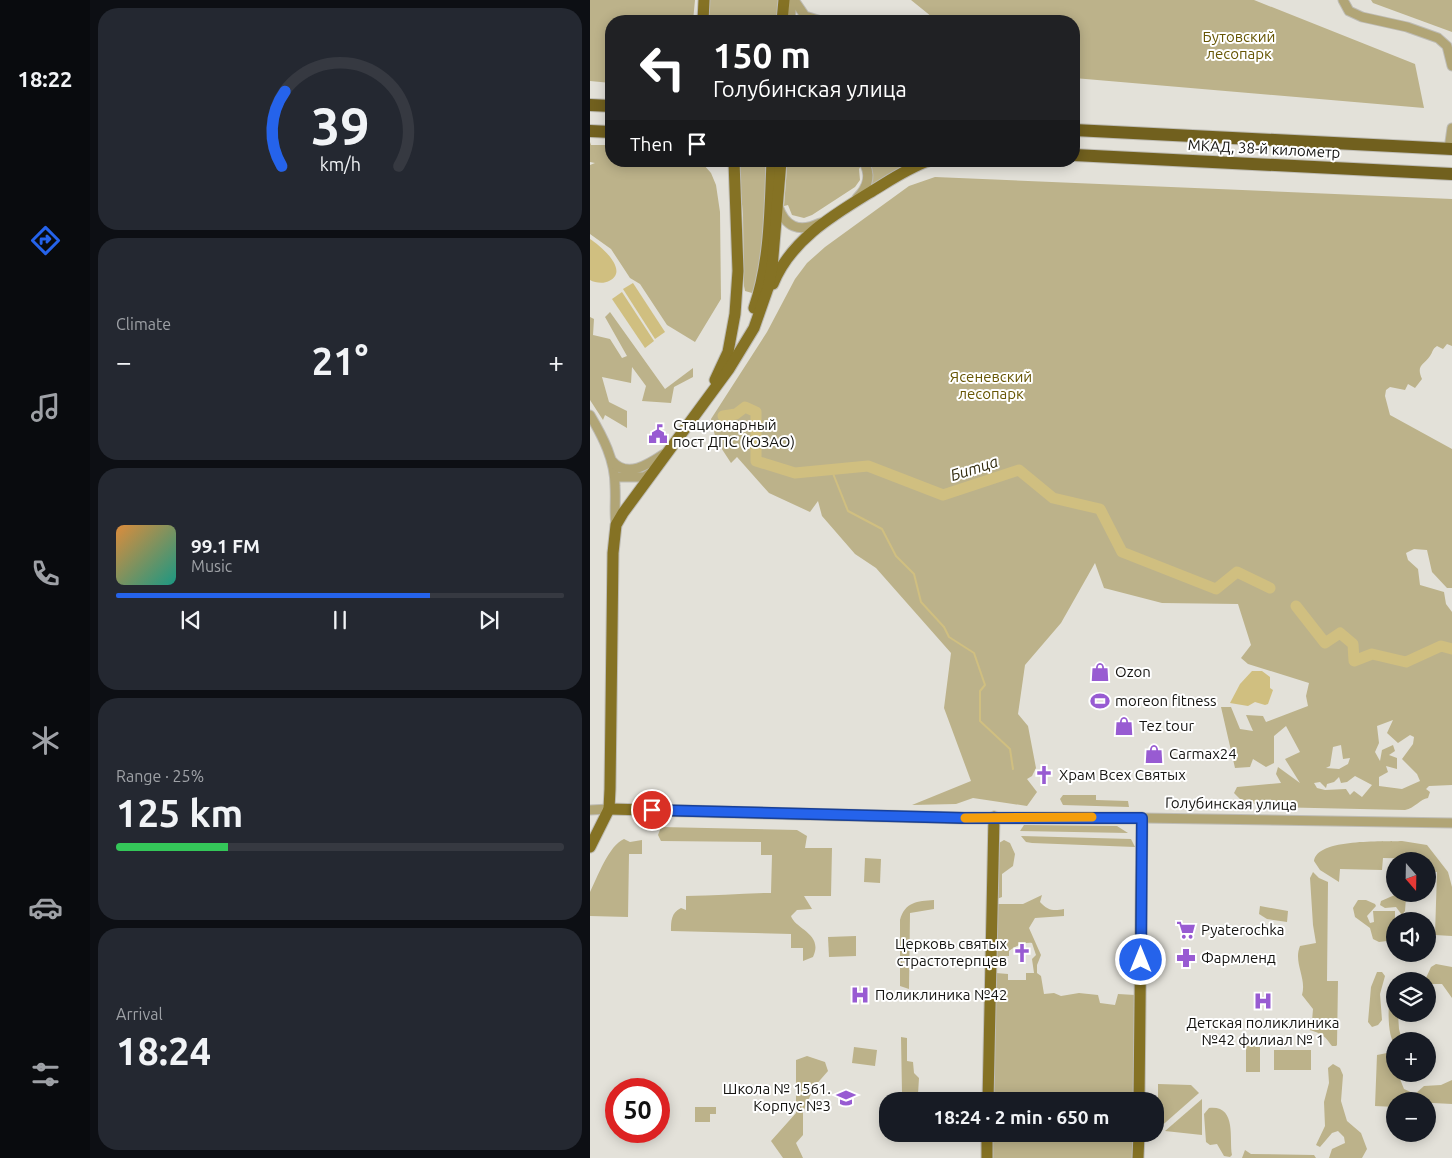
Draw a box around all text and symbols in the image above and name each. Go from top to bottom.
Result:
park label: Бутовский лесопарк [1203,28,1275,62]
icon: left [630,35,695,100]
text: 150 m [713,35,811,75]
text: 18:22 [17,66,73,91]
text: Голубинская улица [713,76,907,101]
text: 39 [311,97,369,155]
icon: arrive [683,130,711,158]
text: Then [630,133,673,155]
street label: МКАД, 38-й километр [1187,136,1341,161]
text: km/h [319,154,361,174]
icon: directions [28,223,63,258]
text: Climate [116,315,171,333]
text: 21° [312,340,368,382]
text: − [116,346,132,377]
text: + [548,346,564,377]
park label: Ясеневский лесопарк [950,368,1032,402]
icon: music [28,390,63,425]
place label: Стационарный пост ДПС (ЮЗАО) [673,416,795,450]
public building icon: Стационарный пост ДПС (ЮЗАО) [647,423,669,445]
water label: Битца [948,452,1001,484]
text: 99.1 FM [191,535,260,557]
icon: phone [28,556,63,591]
text: Music [191,557,232,575]
icon: previous [177,606,205,634]
icon: pause [326,606,354,634]
icon: next [475,606,503,634]
shop icon: Ozon [1089,661,1111,683]
place label: Ozon [1115,663,1151,680]
sports icon: moreon fitness [1089,690,1111,712]
place label: moreon fitness [1115,692,1217,709]
shop icon: Tez tour [1113,715,1135,737]
place label: Tez tour [1139,717,1194,734]
icon: climate [28,723,63,758]
shop icon: Carmax24 [1143,743,1165,765]
place label: Carmax24 [1169,745,1237,762]
church icon: Храм Всех Святых [1033,764,1055,786]
place label: Храм Всех Святых [1059,766,1186,783]
text: Range · 25% [116,767,204,785]
pin [631,789,673,831]
text: 125 km [116,792,243,834]
street label: Голубинская улица [1165,794,1297,813]
icon: arrive [638,796,666,824]
north arrow [1386,852,1436,902]
map controls [1386,852,1436,1142]
icon: car [28,890,63,925]
button: sound [1386,912,1436,962]
supermarket icon: Pyaterochka [1175,919,1197,941]
place label: Pyaterochka [1201,921,1284,938]
position arrow [1114,933,1166,985]
place label: Церковь святых страстотерпцев [895,935,1007,969]
church icon: Церковь святых страстотерпцев [1011,942,1033,964]
pharmacy icon: Фармленд [1175,947,1197,969]
place label: Фармленд [1201,949,1276,966]
button: layers [1386,972,1436,1022]
hospital icon: Поликлиника №42 [849,984,871,1006]
place label: Поликлиника №42 [875,986,1007,1003]
hospital icon: Детская поликлиника №42 филиал № 1 [1252,990,1274,1012]
text: Arrival [116,1005,163,1023]
place label: Детская поликлиника №42 филиал № 1 [1186,1014,1340,1048]
text: 18:24 [116,1030,211,1072]
button: + [1386,1032,1436,1082]
icon: filters [28,1057,63,1092]
speed limit sign: 50 [605,1078,670,1143]
place label: Школа № 1561. Корпус №3 [723,1080,831,1114]
school or university icon: Школа № 1561. Корпус №3 [835,1087,857,1109]
button: − [1386,1092,1436,1142]
text: 18:24 · 2 min · 650 m [934,1106,1109,1128]

